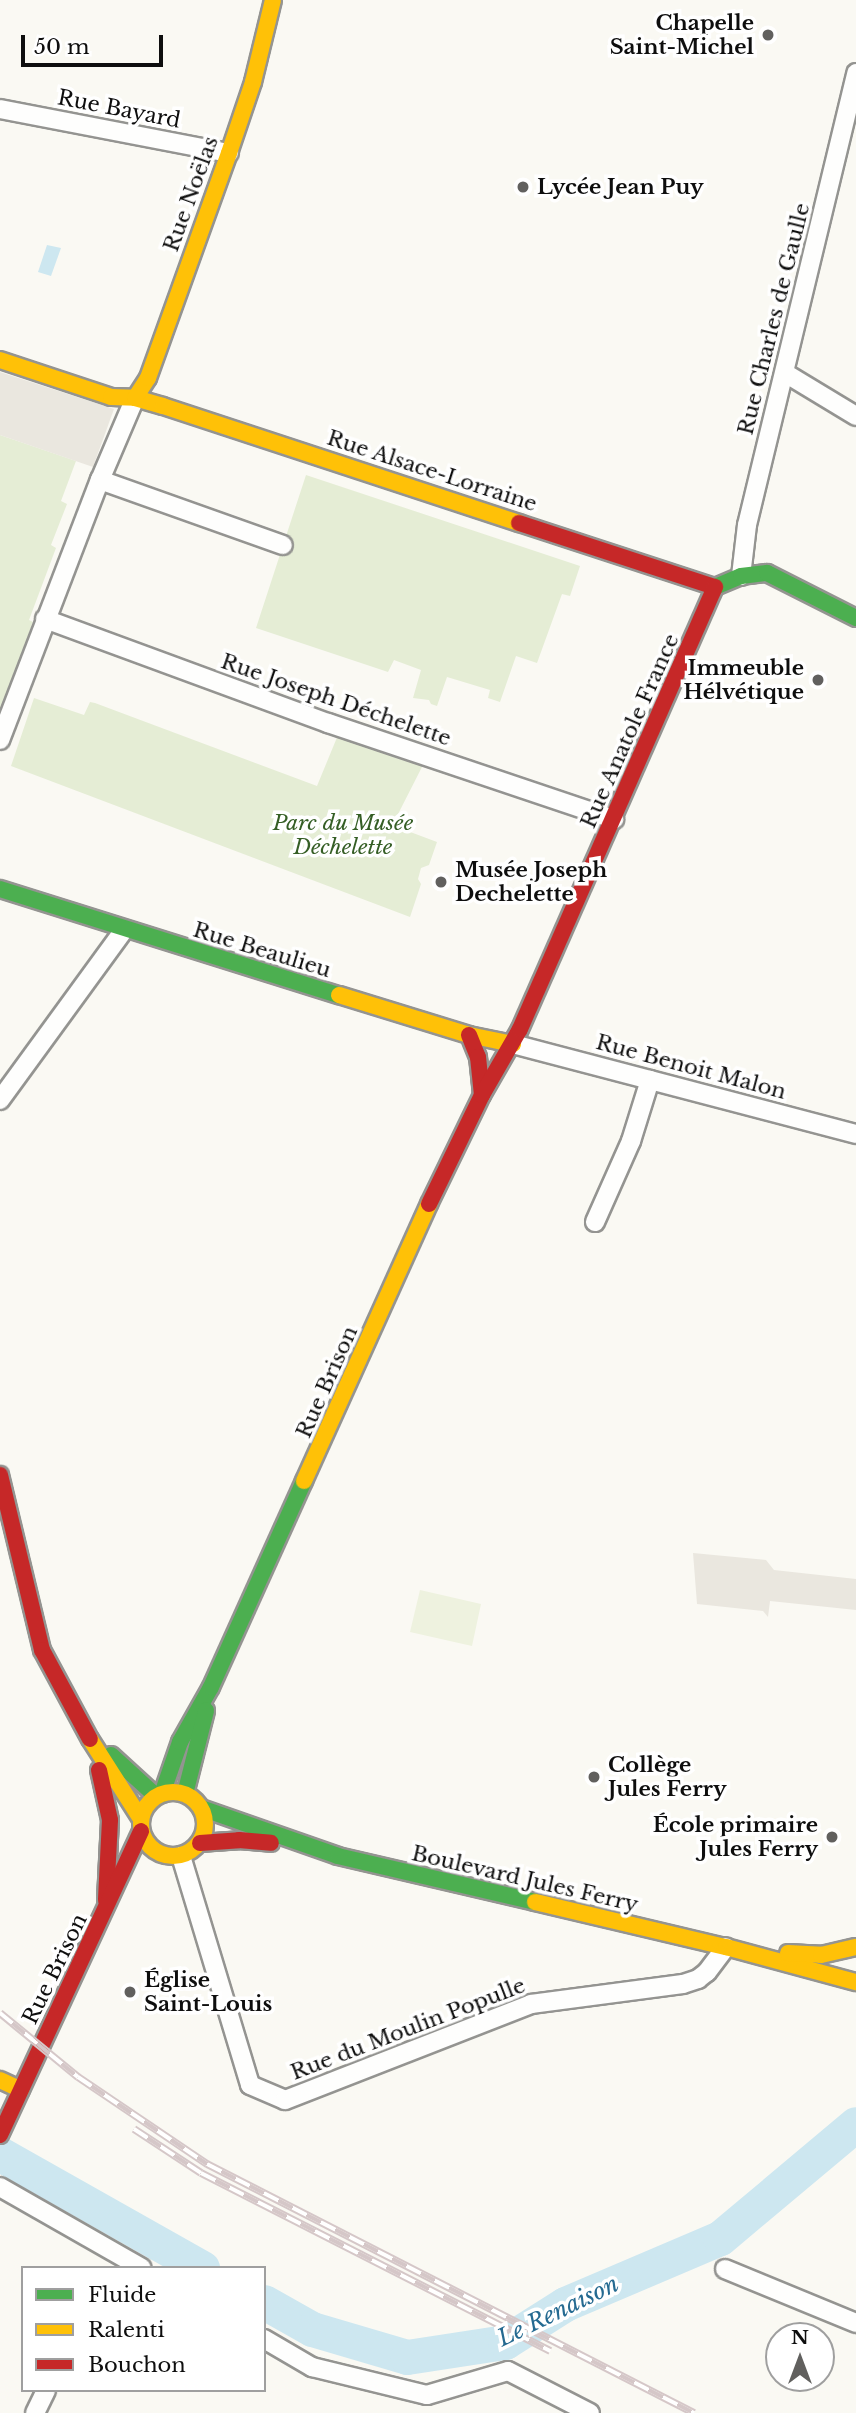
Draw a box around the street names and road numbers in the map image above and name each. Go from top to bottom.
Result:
street label: Rue Bayard [55,85,183,133]
street label: Rue Noëlas [159,133,223,255]
street label: Rue Charles de Gaulle [733,201,815,437]
street label: Rue Alsace-Lorraine [323,425,541,517]
street label: Rue Anatole France [576,630,684,832]
street label: Rue Joseph Déchelette [218,649,454,751]
street label: Rue Beaulieu [190,917,334,983]
street label: Rue Benoit Malon [593,1030,789,1104]
street label: Rue Brison [291,1322,363,1442]
street label: Boulevard Jules Ferry [409,1841,641,1917]
street label: Rue Brison [17,1910,93,2028]
street label: Rue du Moulin Populle [287,1973,529,2085]

